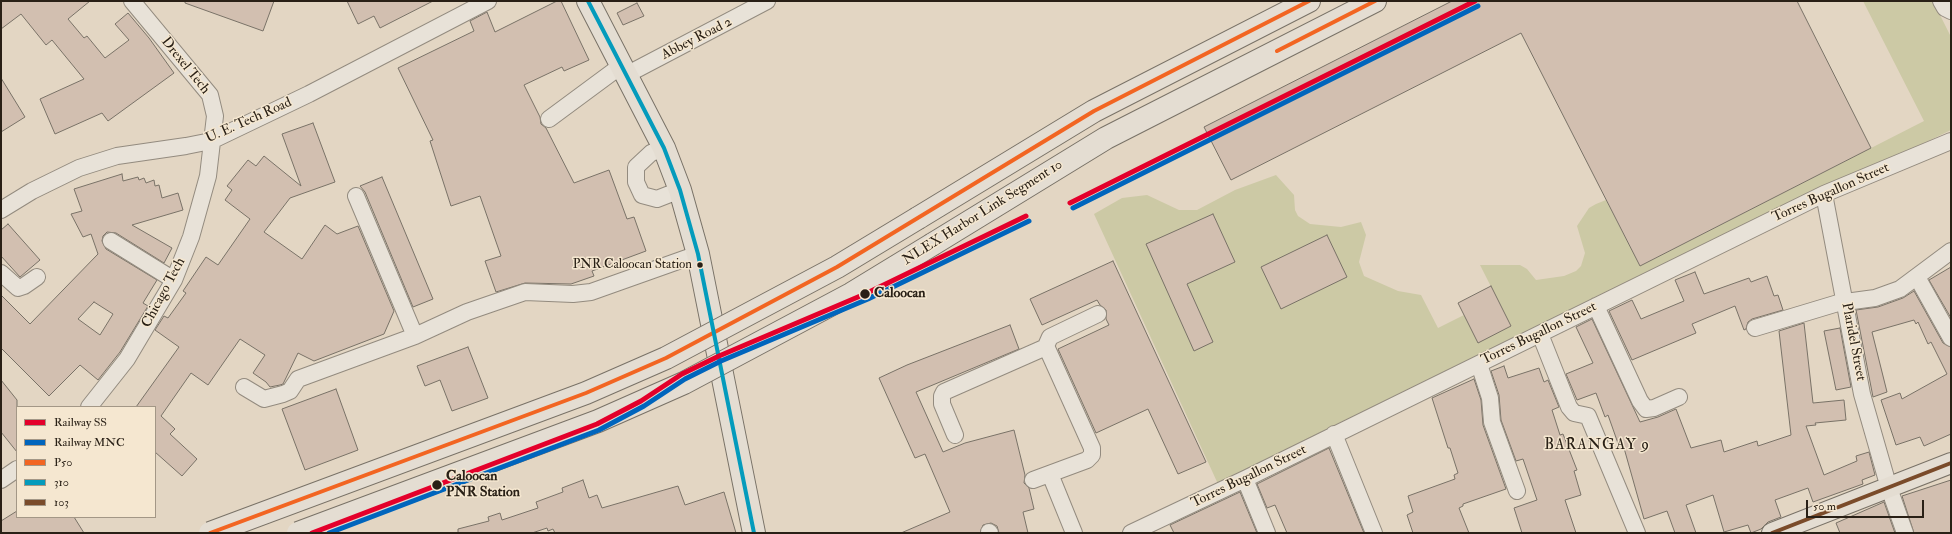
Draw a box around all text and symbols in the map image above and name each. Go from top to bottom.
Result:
street label: Abbey Road 2 [659,14,735,64]
street label: Drexel Tech [157,34,213,98]
street label: U. E. Tech Road [203,95,295,147]
street label: NLEX Harbor Link Segment 10 [900,157,1066,269]
street label: Torres Bugallon Street [1770,160,1892,226]
street label: Chicago Tech [139,255,189,331]
place label: PNR Caloocan Station [573,257,692,273]
marker: PNR Caloocan Station [695,260,705,270]
place label: Caloocan [874,286,926,302]
marker: Caloocan [858,287,872,301]
street label: Torres Bugallon Street [1479,299,1599,369]
street label: Plaridel Street [1837,301,1869,383]
legend [16,406,156,518]
text: Railway SS [54,415,107,430]
text: Railway MNC [54,435,125,450]
district label: BARANGAY 9 [1544,437,1650,455]
street label: Torres Bugallon Street [1189,442,1309,512]
text: P50 [54,455,72,470]
place label: Caloocan PNR Station [446,469,520,502]
text: 310 [54,475,69,490]
marker: Caloocan PNR Station [430,478,444,492]
scale bar [1808,492,1926,518]
text: 103 [54,495,69,510]
text: 50 m [1813,499,1836,514]

